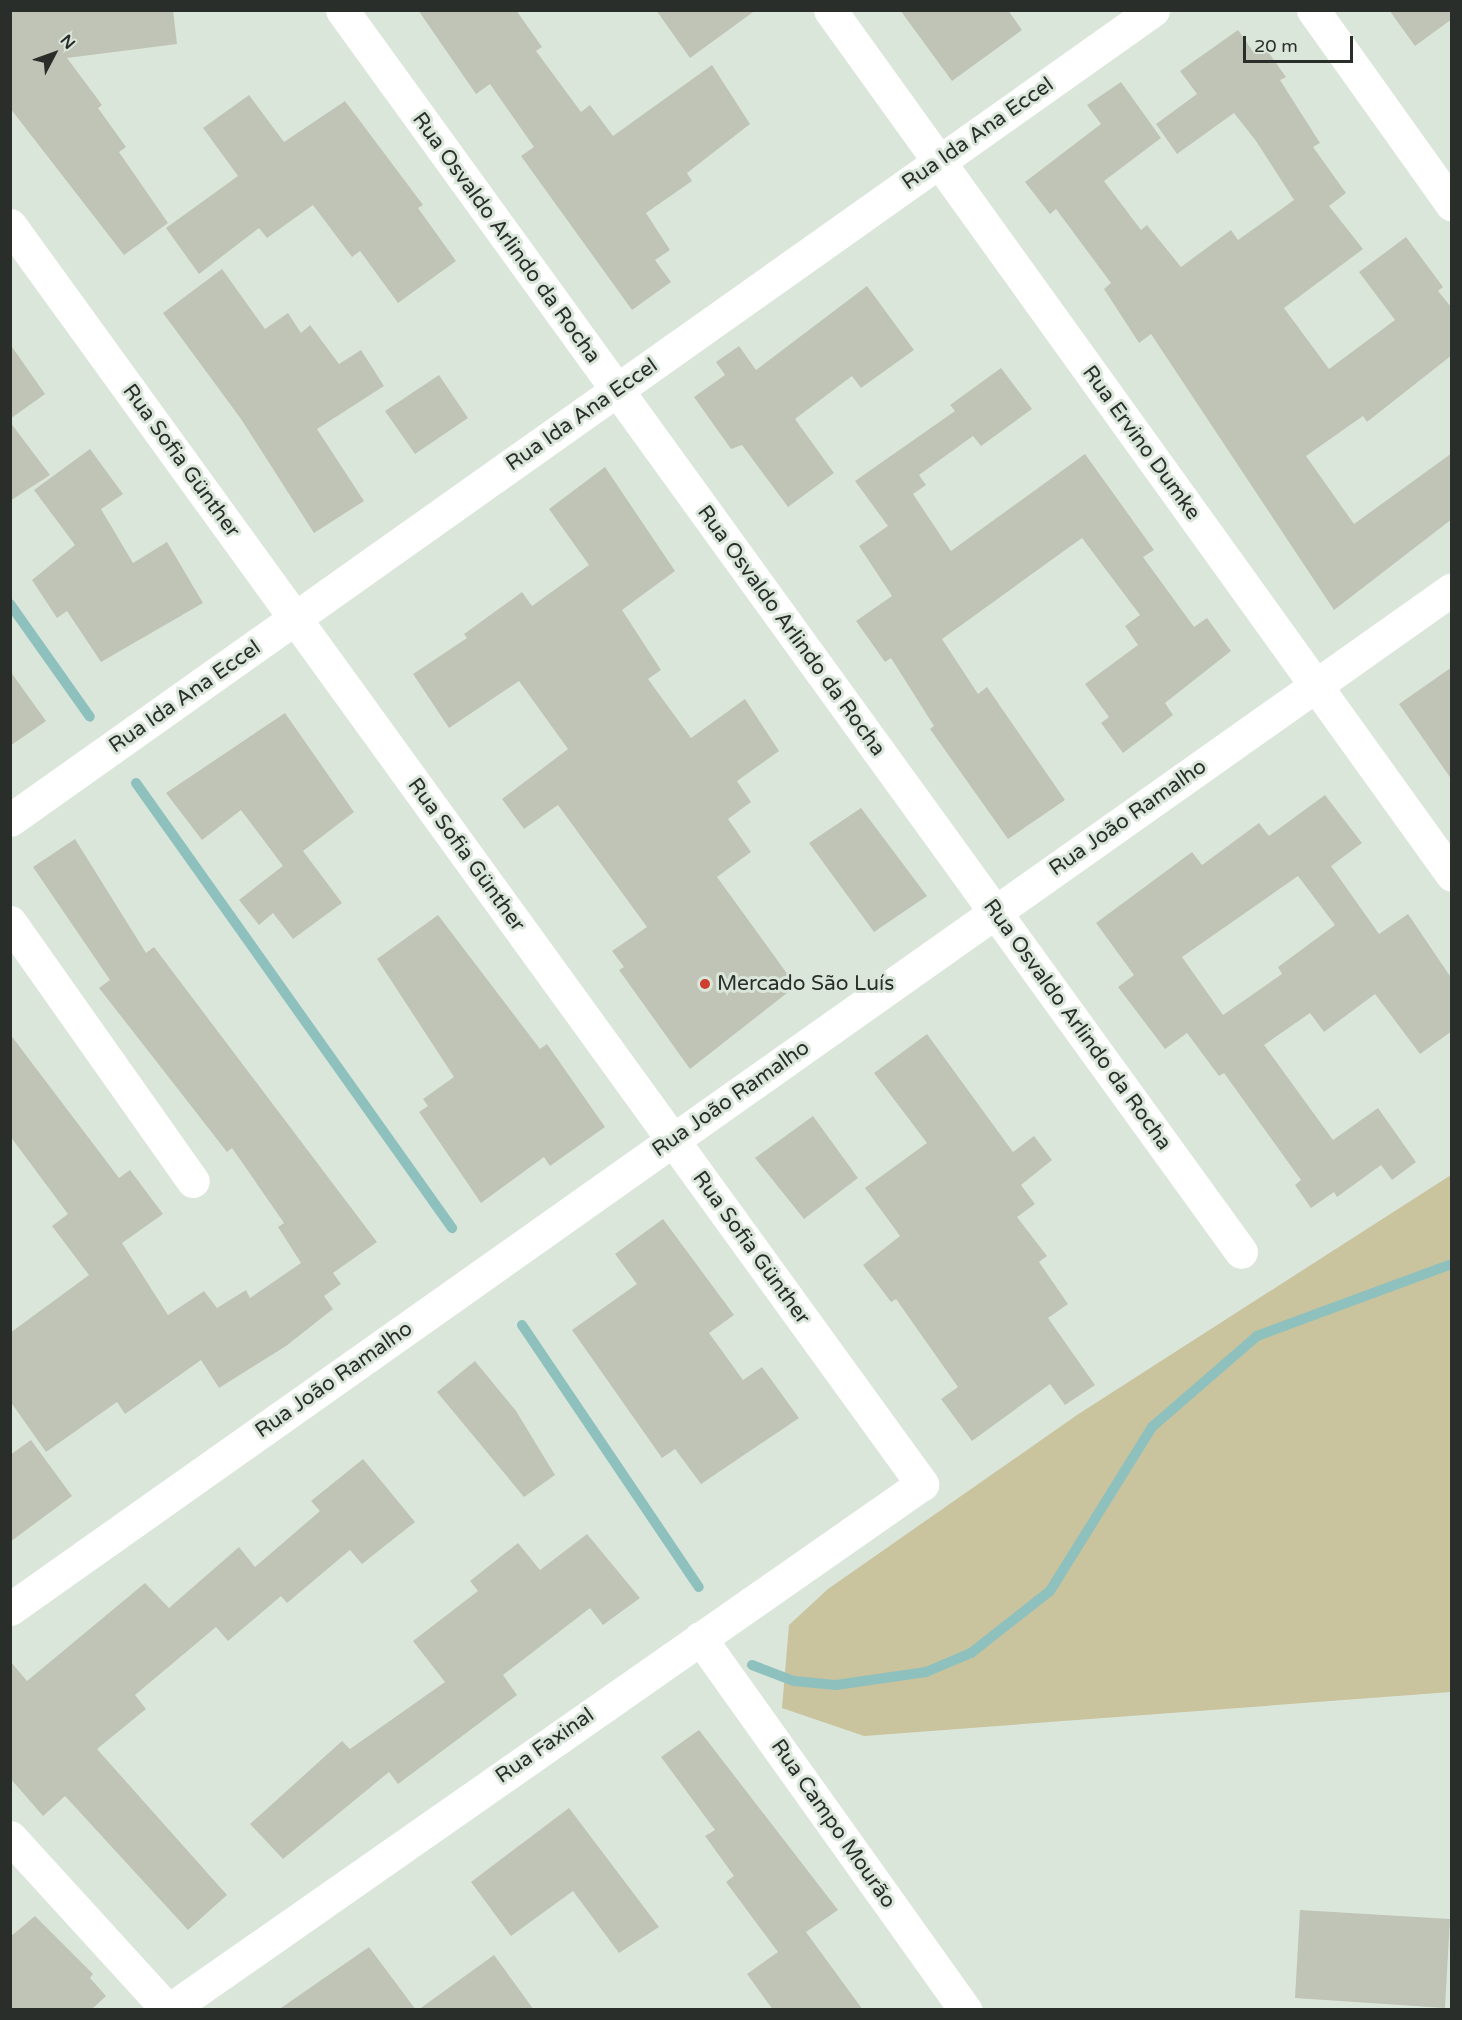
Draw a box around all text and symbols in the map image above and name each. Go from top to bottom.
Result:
north arrow [24,24,84,84]
scale bar [1246,24,1356,62]
text: N [56,31,79,54]
text: 20 m [1254,35,1298,57]
street label: Rua Ida Ana Eccel [897,72,1059,196]
street label: Rua Osvaldo Arlindo da Rocha [407,108,605,368]
street label: Rua Ida Ana Eccel [501,353,663,477]
street label: Rua Ervino Dumke [1077,361,1205,525]
street label: Rua Sofia Günther [117,379,245,543]
street label: Rua Osvaldo Arlindo da Rocha [692,501,890,761]
street label: Rua Ida Ana Eccel [104,635,266,759]
street label: Rua João Ramalho [1045,754,1211,882]
street label: Rua Sofia Günther [402,773,530,937]
street label: Rua Osvaldo Arlindo da Rocha [978,895,1176,1155]
place label: Mercado São Luís [717,971,894,997]
marker: Mercado São Luís [698,977,712,991]
street label: Rua João Ramalho [648,1035,814,1163]
street label: Rua Sofia Günther [687,1166,815,1330]
street label: Rua João Ramalho [251,1316,417,1444]
street label: Rua Faxinal [491,1703,599,1789]
street label: Rua Campo Mourão [765,1735,901,1913]

